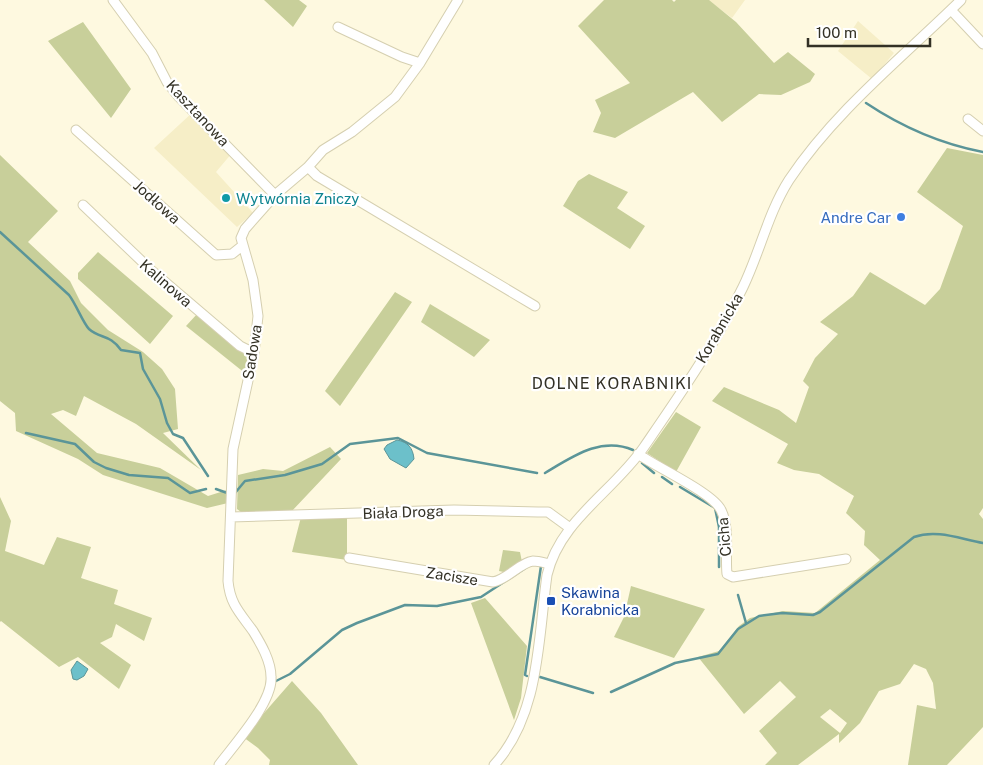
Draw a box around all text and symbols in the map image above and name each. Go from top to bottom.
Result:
scale bar [808,15,930,47]
text: 100 m [816,24,857,41]
street label: Kasztanowa [163,76,233,150]
street label: Jodłowa [130,177,184,227]
place label: Wytwórnia Zniczy [236,190,359,207]
marker: Wytwórnia Zniczy [220,192,232,204]
place label: Andre Car [820,209,891,226]
marker: Andre Car [895,211,907,223]
street label: Kalinowa [136,256,196,310]
street label: Korabnicka [692,290,746,366]
street label: Sadowa [239,323,265,381]
district label: DOLNE KORABNIKI [532,374,692,393]
street label: Biała Droga [362,502,444,522]
street label: Cicha [714,517,734,557]
street label: Zacisze [425,563,479,589]
place label: Skawina Korabnicka [561,584,639,618]
marker: Skawina Korabnicka [545,595,557,607]

